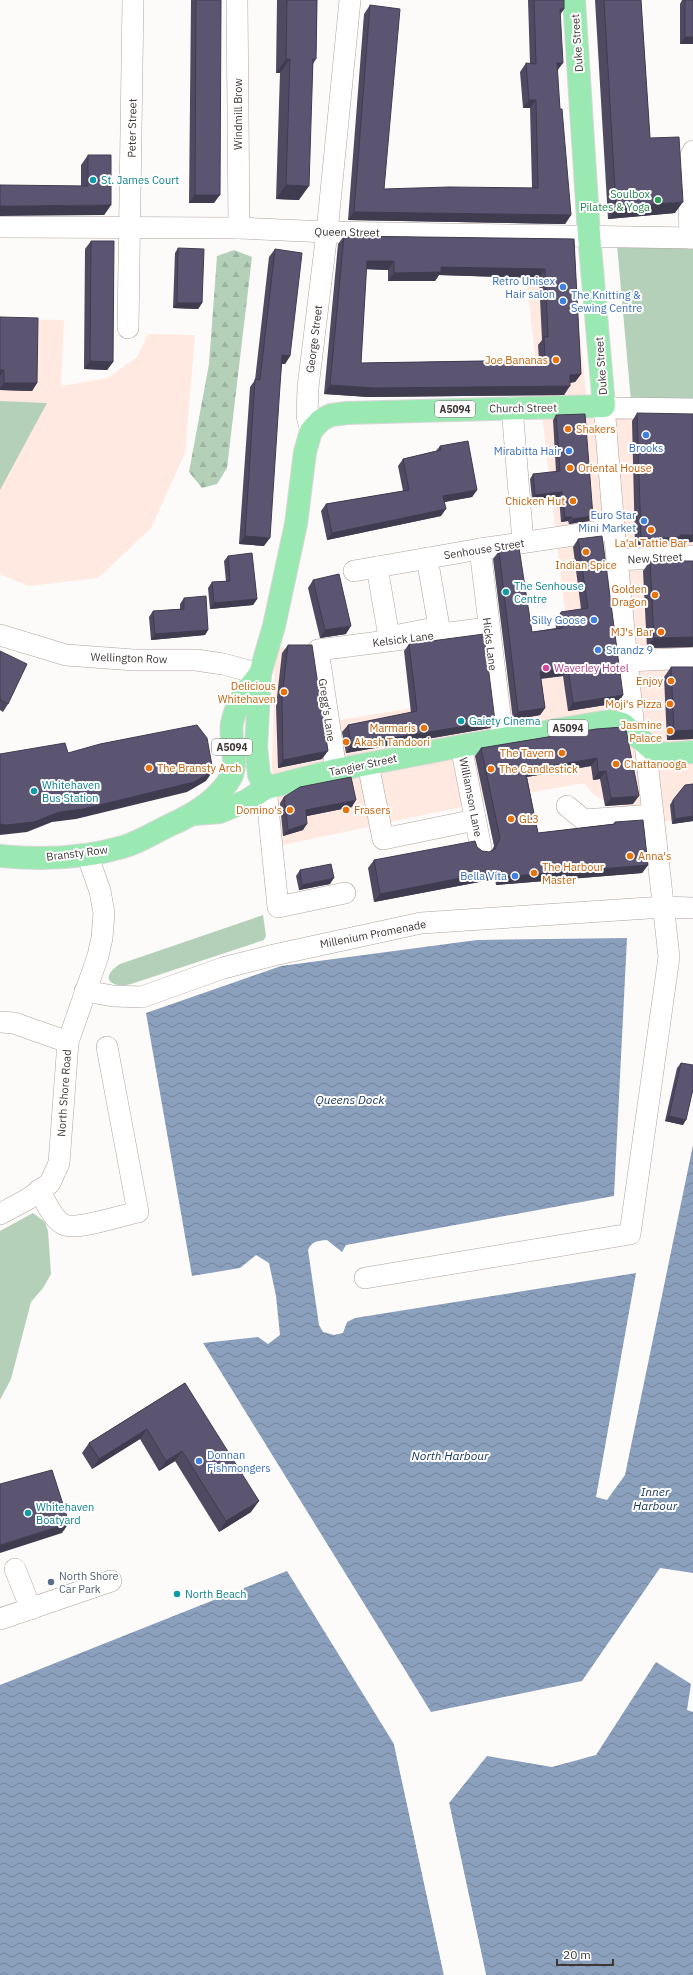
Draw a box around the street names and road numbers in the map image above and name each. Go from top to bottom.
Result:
street label: Duke Street [568,13,586,72]
street label: Windmill Brow [231,78,245,150]
street label: Peter Street [124,98,140,158]
street label: Queen Street [314,224,380,240]
street label: George Street [303,304,325,374]
street label: Duke Street [592,336,610,395]
street label: Church Street [489,400,557,416]
road number: A5094 [435,401,475,417]
street label: Senhouse Street [443,536,525,562]
street label: New Street [627,550,683,566]
street label: Hicks Lane [480,617,500,671]
street label: Kelsick Lane [372,628,434,650]
street label: Wellington Row [90,650,168,666]
street label: Gregg's Lane [316,678,338,742]
road number: A5094 [548,720,588,736]
road number: A5094 [212,739,252,755]
street label: Tangier Street [328,751,398,779]
street label: Williamson Lane [456,756,486,838]
street label: Bransty Row [45,842,109,864]
street label: Millenium Promenade [319,917,427,951]
street label: North Shore Road [54,1049,74,1137]

